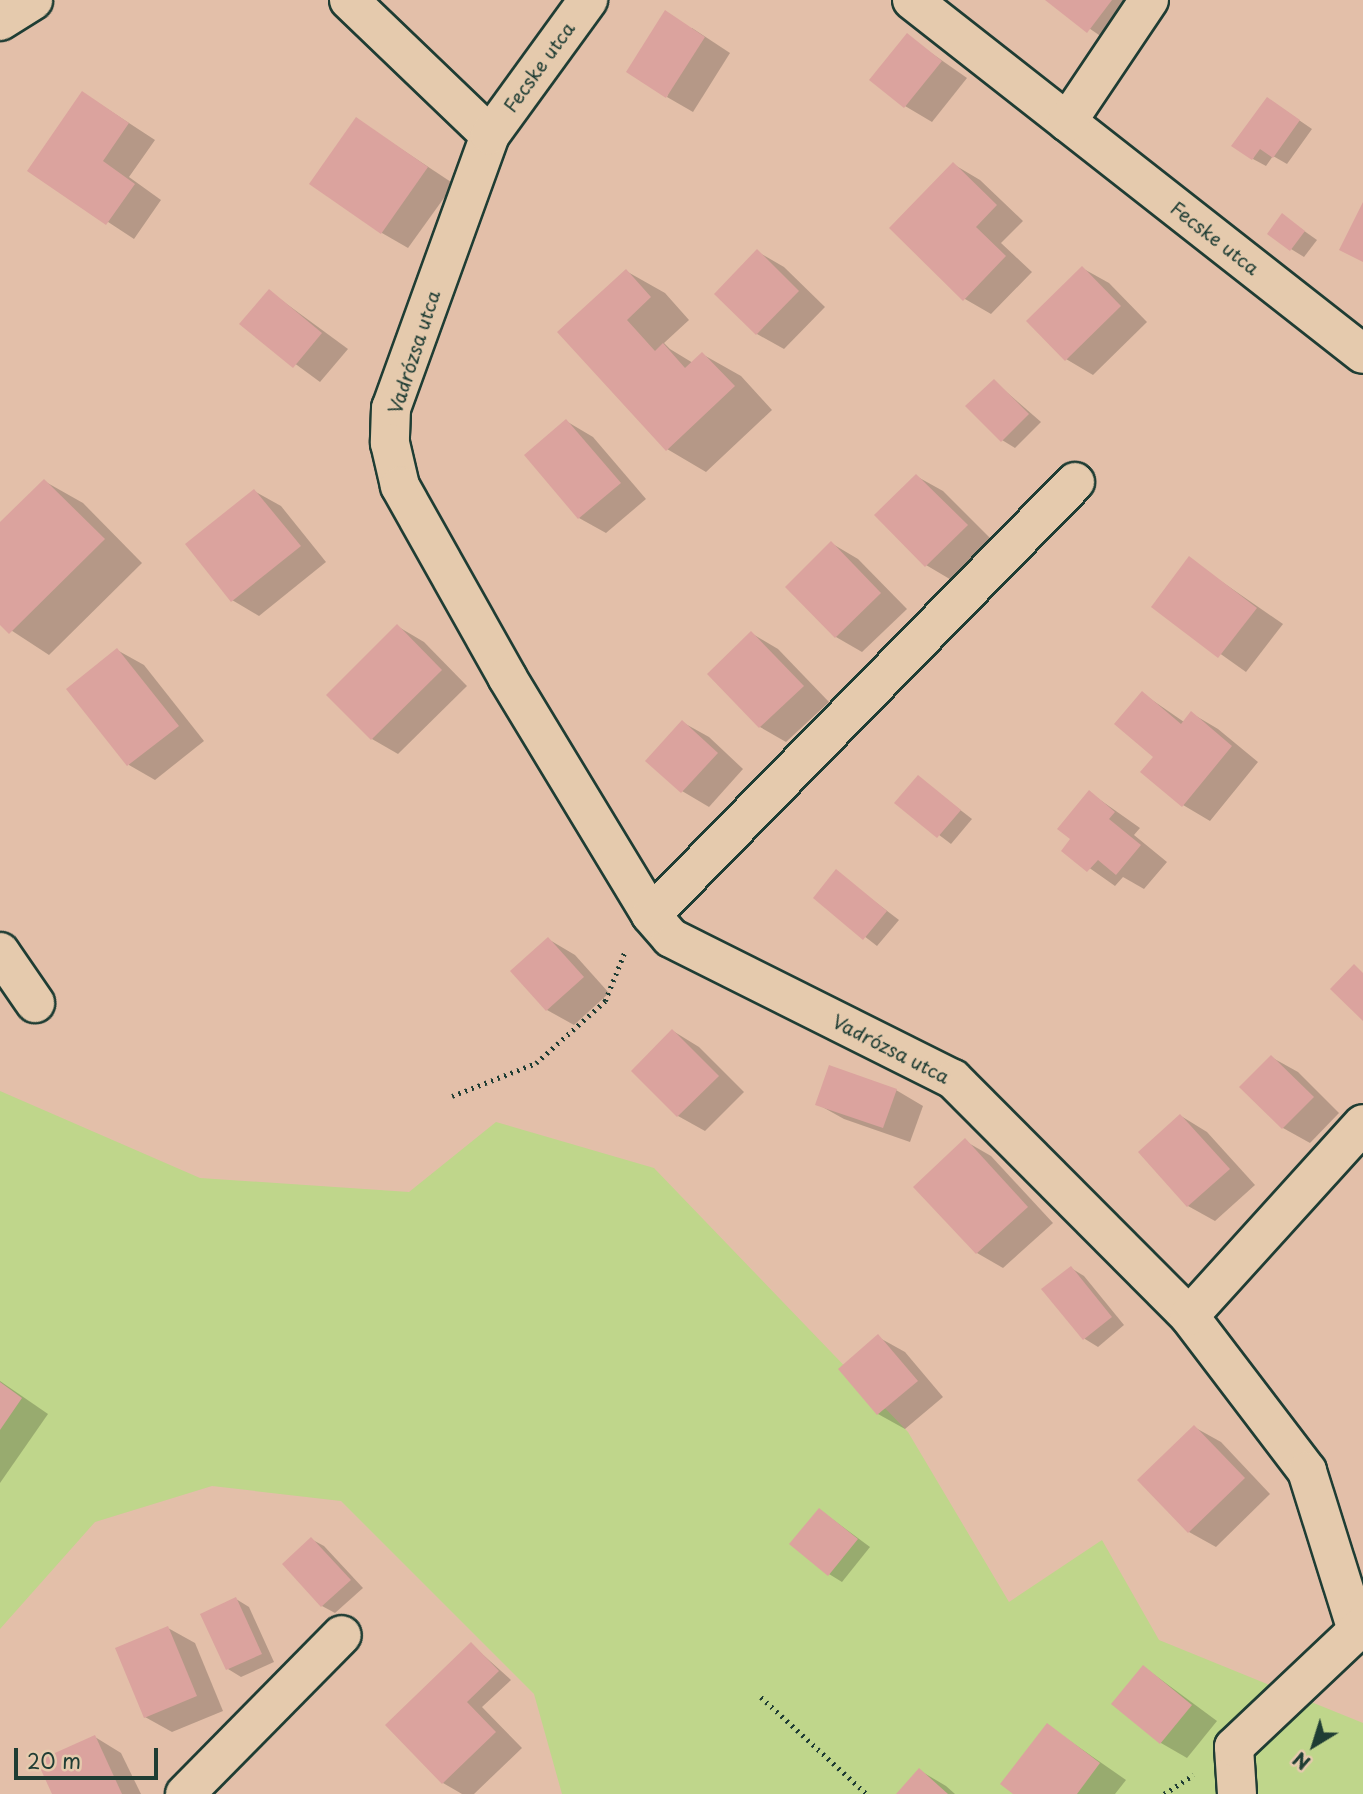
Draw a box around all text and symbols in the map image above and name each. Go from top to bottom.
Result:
street label: Fecske utca [498,17,580,117]
street label: Fecske utca [1166,196,1264,280]
street label: Vadrózsa utca [383,287,445,417]
street label: Vadrózsa utca [828,1009,954,1089]
north arrow [1279,1710,1349,1780]
scale bar [18,1734,161,1778]
text: 20 m [27,1744,81,1776]
text: N [1287,1746,1316,1777]

